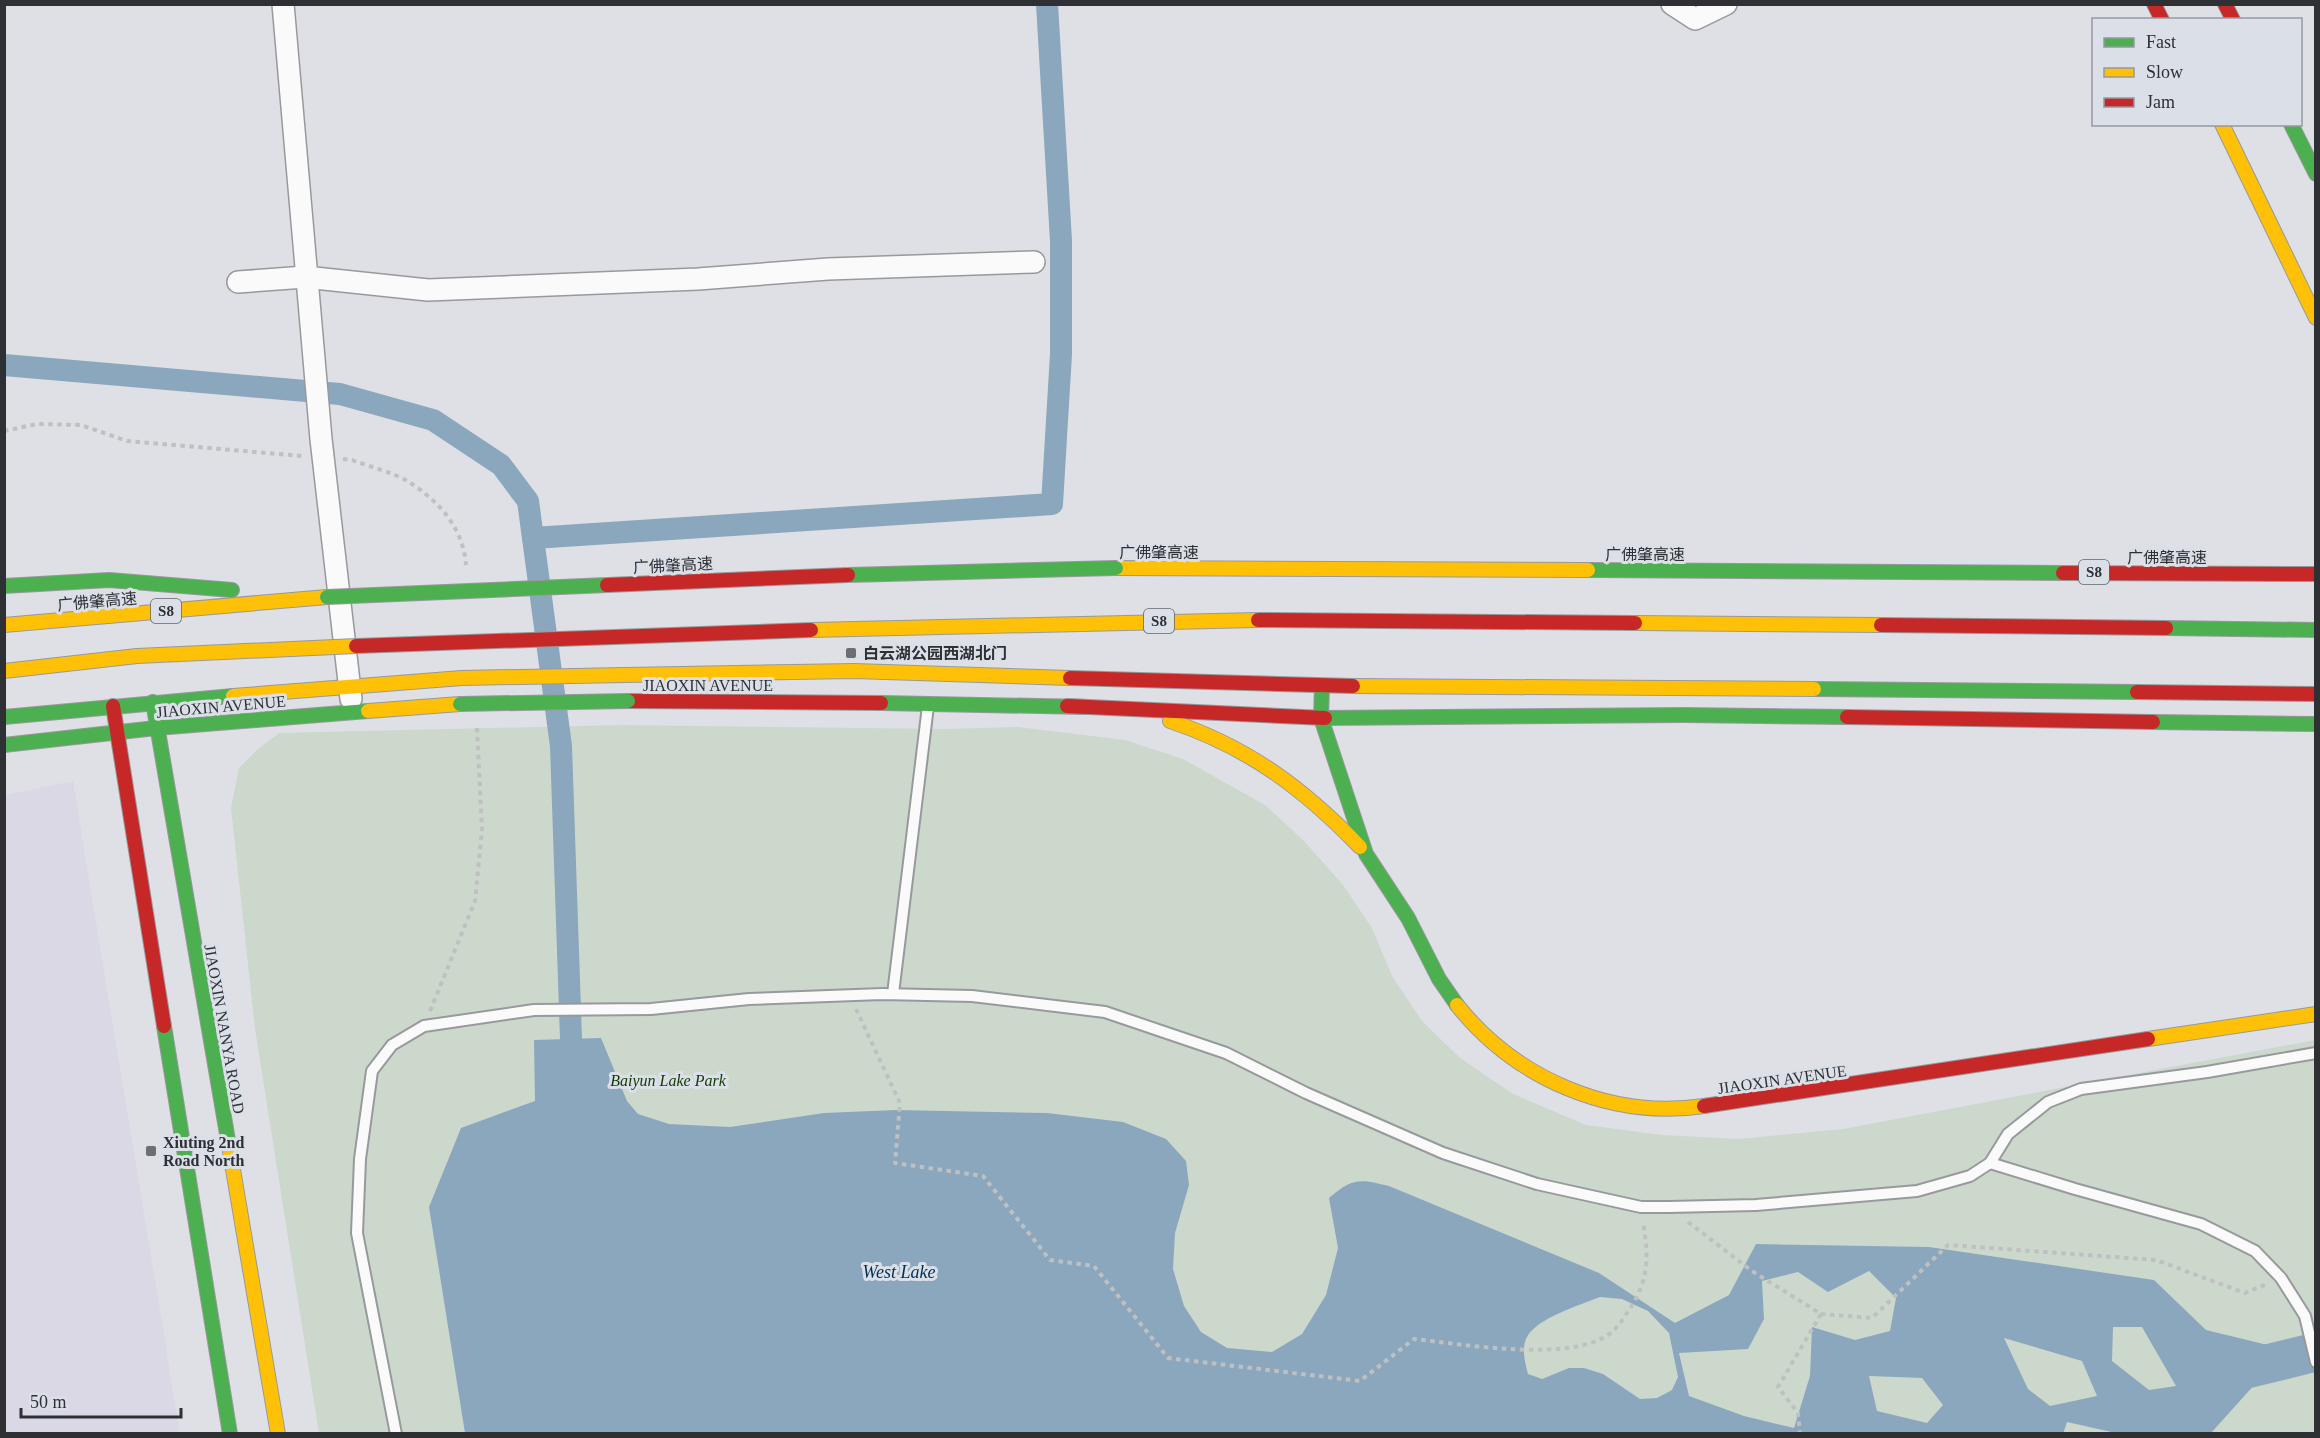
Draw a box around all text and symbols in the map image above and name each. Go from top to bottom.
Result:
legend [2092,18,2302,126]
text: Fast [2146,32,2176,52]
text: Slow [2146,62,2183,82]
text: Jam [2146,92,2175,112]
street label: 广佛肇高速 [1119,544,1199,561]
street label: 广佛肇高速 [1605,546,1685,563]
street label: 广佛肇高速 [2127,549,2207,566]
street label: 广佛肇高速 [633,555,713,576]
road number: S8 [2079,560,2109,584]
street label: 广佛肇高速 [56,590,138,613]
road number: S8 [151,599,181,623]
road number: S8 [1144,609,1174,633]
place label: 白云湖公园西湖北门 [863,645,1007,662]
marker: 白云湖公园西湖北门 [844,646,858,660]
street label: JIAOXIN AVENUE [643,677,773,694]
street label: JIAOXIN AVENUE [156,692,286,721]
street label: JIAOXIN NANYA ROAD [201,943,248,1115]
street label: JIAOXIN AVENUE [1717,1062,1848,1097]
park label: Baiyun Lake Park [610,1072,727,1090]
place label: Xiuting 2nd Road North [163,1134,244,1169]
marker: Xiuting 2nd Road North [144,1144,158,1158]
water label: West Lake [863,1262,935,1282]
scale bar [21,1381,182,1419]
text: 50 m [30,1392,67,1412]

